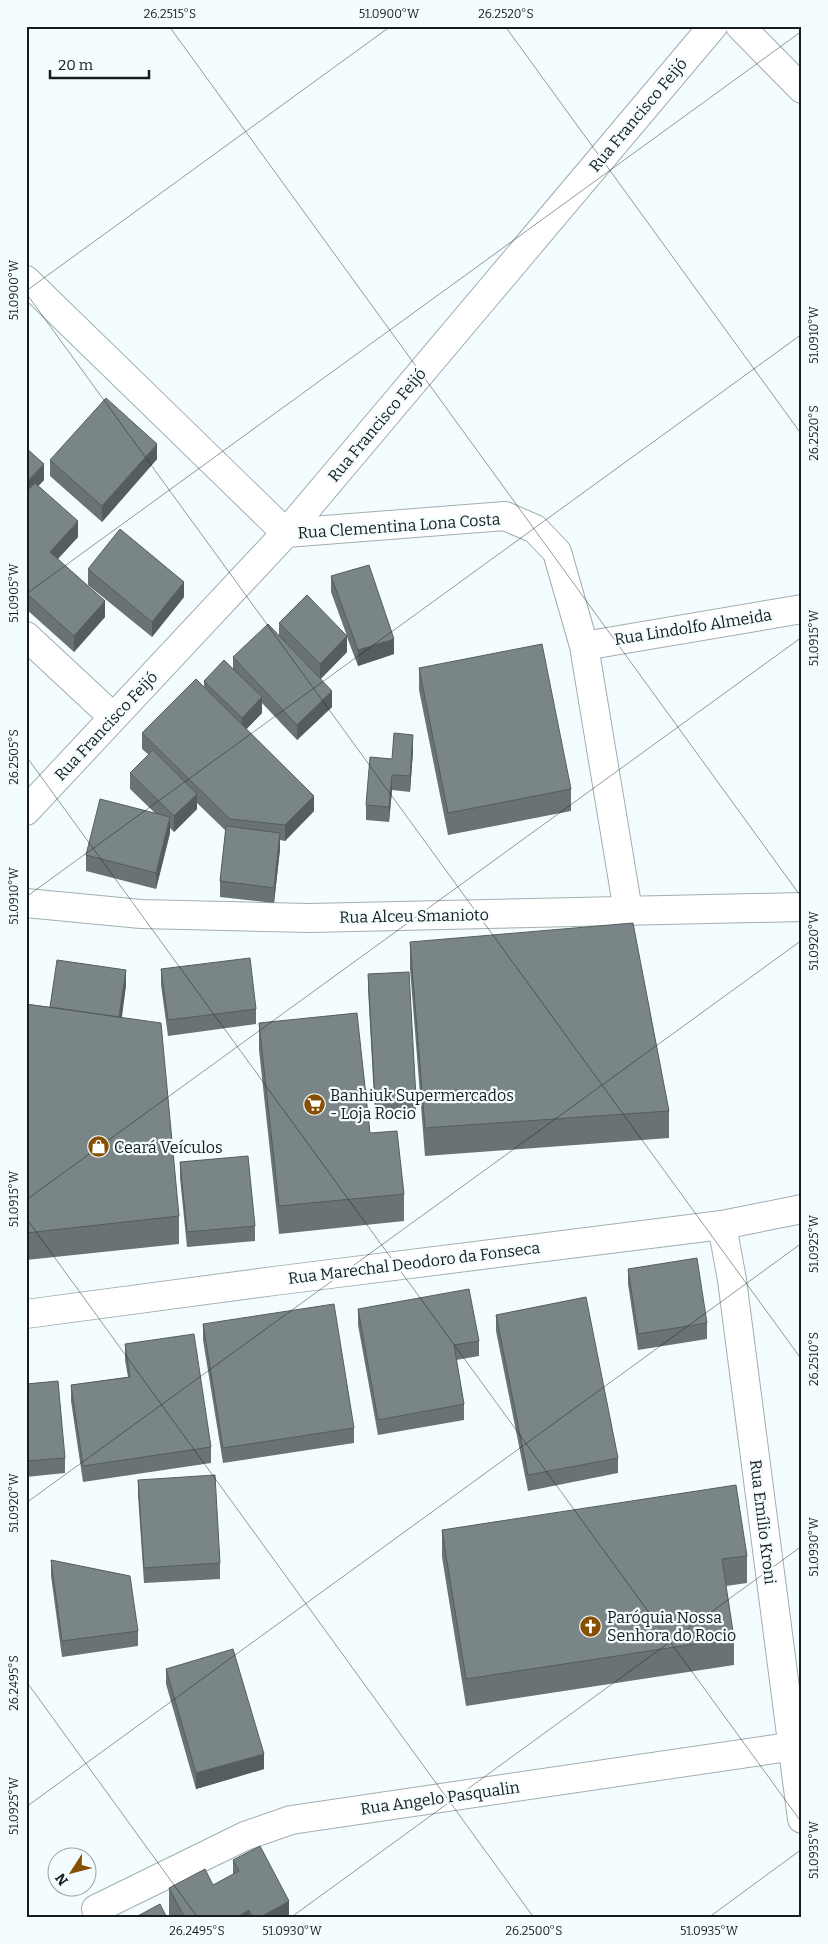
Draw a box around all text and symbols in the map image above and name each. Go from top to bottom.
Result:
text: 26.2515°S [144,7,196,21]
text: 51.0900°W [359,7,420,21]
text: 26.2520°S [478,7,534,21]
scale bar [50,48,149,80]
street label: Rua Francisco Feijó [585,54,691,176]
text: 20 m [58,56,94,74]
text: 51.0900°W [7,259,21,320]
text: 51.0910°W [807,305,821,364]
street label: Rua Francisco Feijó [324,364,430,486]
text: 26.2520°S [807,405,821,461]
street label: Rua Clementina Lona Costa [297,509,501,543]
text: 51.0905°W [7,563,21,623]
street label: Rua Lindolfo Almeida [613,605,773,649]
text: 51.0915°W [807,609,821,666]
street label: Rua Francisco Feijó [50,667,162,785]
text: 26.2505°S [7,729,21,785]
text: 51.0910°W [7,866,21,925]
street label: Rua Alceu Smanioto [339,905,489,927]
text: 51.0920°W [807,911,821,971]
place label: Banhiuk Supermercados - Loja Rocio [330,1086,514,1123]
supermarket icon: Banhiuk Supermercados - Loja Rocio [302,1092,326,1116]
shop icon: Ceará Veículos [86,1135,110,1159]
place label: Ceará Veículos [114,1138,223,1157]
text: 51.0915°W [7,1170,21,1227]
text: 51.0925°W [807,1214,821,1273]
street label: Rua Marechal Deodoro da Fonseca [287,1238,541,1288]
text: 26.2510°S [807,1332,821,1386]
street label: Rua Emílio Kroni [746,1458,780,1586]
text: 51.0920°W [7,1473,21,1533]
text: 51.0930°W [807,1517,821,1577]
place label: Paróquia Nossa Senhora do Rocio [607,1608,736,1645]
church icon: Paróquia Nossa Senhora do Rocio [579,1614,603,1638]
text: 26.2495°S [7,1655,21,1711]
text: 51.0925°W [7,1776,21,1835]
street label: Rua Angelo Pasqualin [359,1777,521,1819]
text: 51.0935°W [807,1820,821,1879]
north arrow [48,1846,98,1896]
text: N [52,1870,72,1889]
text: 26.2495°S [169,1924,225,1938]
text: 51.0930°W [262,1924,322,1938]
text: 26.2500°S [506,1924,562,1938]
text: 51.0935°W [680,1924,739,1938]

